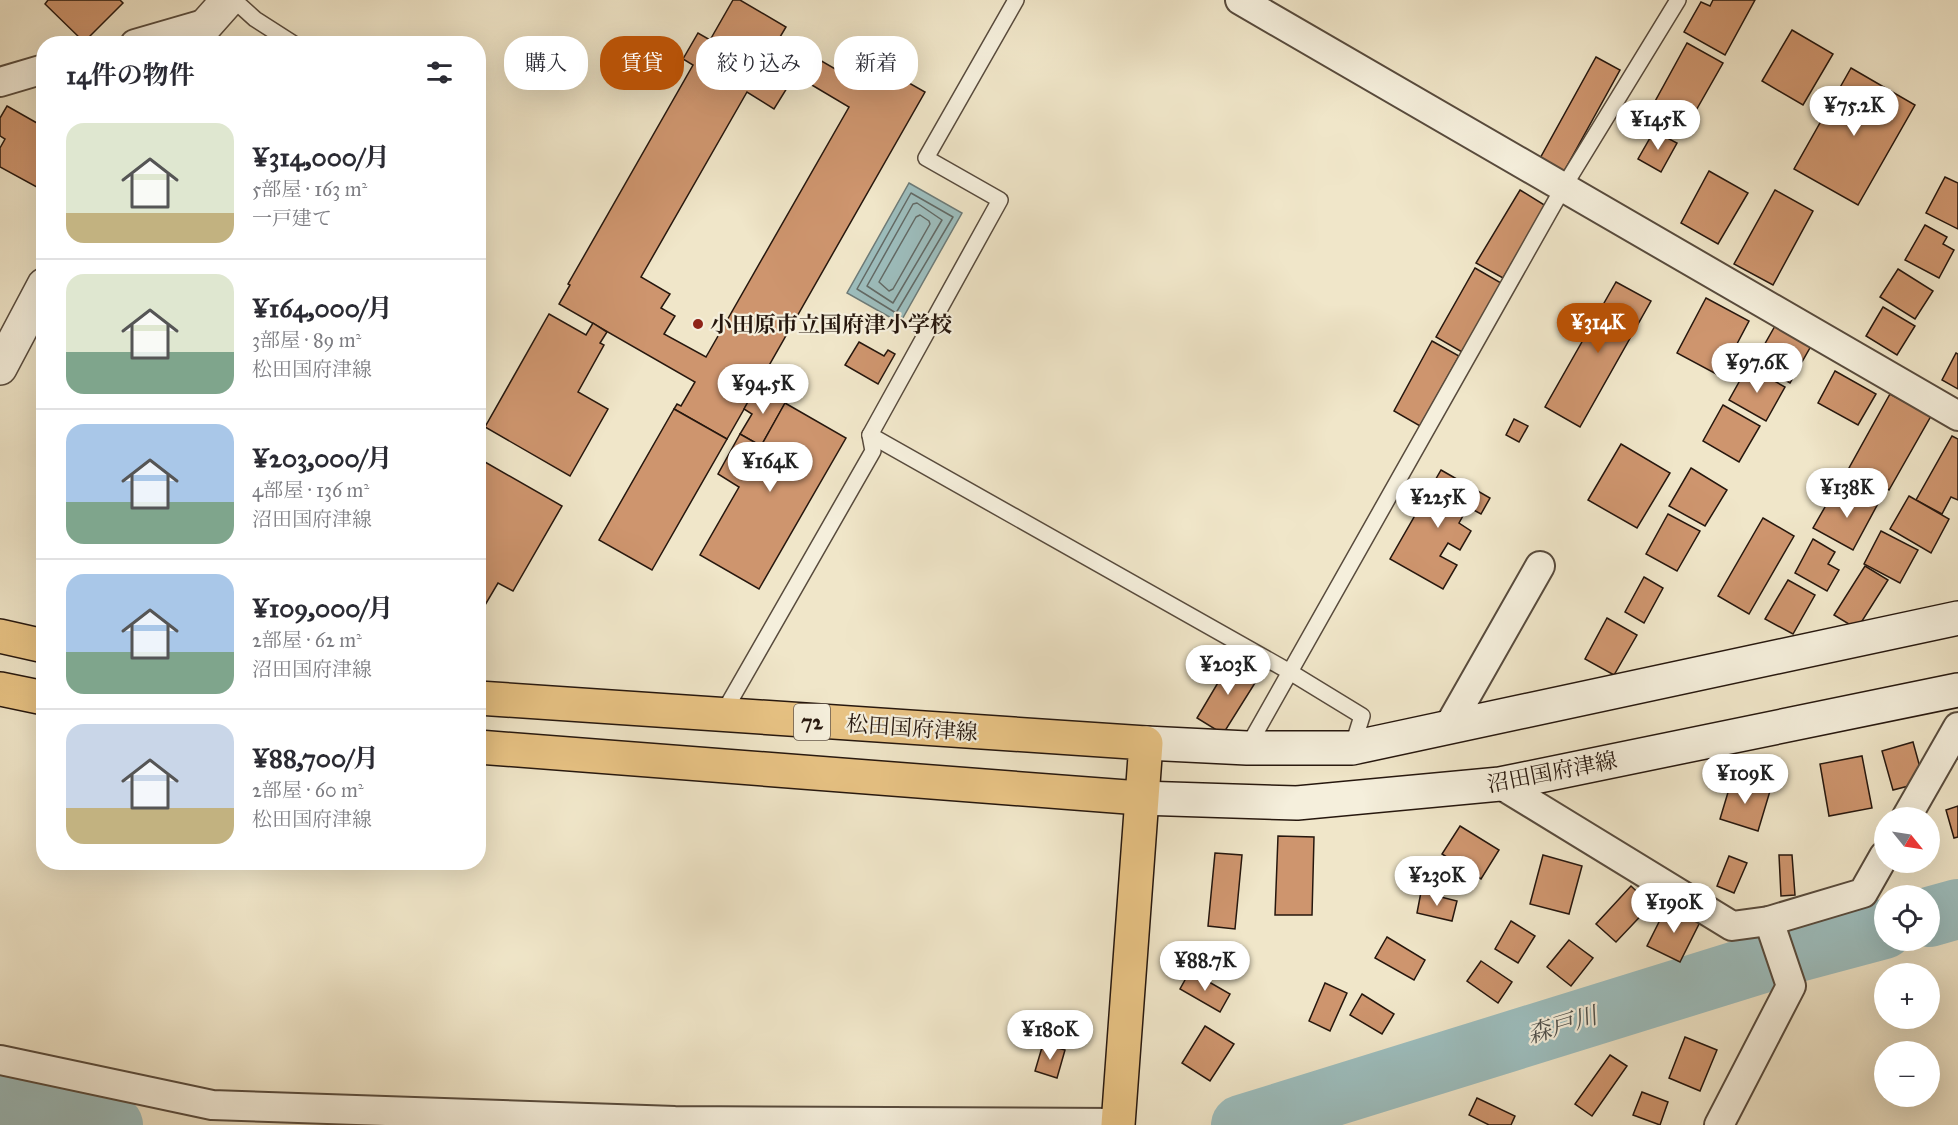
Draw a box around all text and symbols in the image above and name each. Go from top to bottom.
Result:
chip: 購入 [504,36,588,90]
chip: 賃貸 [600,36,684,90]
chip: 絞り込み [696,36,822,90]
chip: 新着 [834,36,918,90]
icon: filters [423,56,456,89]
text: 14件の物件 [66,59,195,91]
pin: ¥75.2K [1805,86,1903,137]
text: ¥75.2K [1824,93,1884,117]
pin: ¥145K [1616,100,1700,151]
text: ¥145K [1630,107,1686,131]
text: ¥314,000/月 [252,141,390,173]
icon: home [114,147,186,219]
text: 5部屋 · 163 m² [252,177,367,201]
text: 一戸建て [252,206,332,230]
text: ¥164,000/月 [252,292,393,324]
icon: home [114,298,186,370]
pin: ¥314K [1556,303,1640,354]
text: ¥314K [1571,310,1625,334]
place label: 小田原市立国府津小学校 [710,311,952,338]
marker: 小田原市立国府津小学校 [691,317,705,331]
text: 3部屋 · 89 m² [252,328,361,352]
pin: ¥97.6K [1708,343,1806,394]
text: ¥97.6K [1726,350,1788,374]
text: 松田国府津線 [252,357,372,381]
pin: ¥94.5K [714,364,812,415]
text: ¥94.5K [732,371,794,395]
text: ¥203,000/月 [252,442,393,474]
pin: ¥164K [728,442,812,493]
icon: home [114,448,186,520]
text: ¥164K [742,449,798,473]
pin: ¥138K [1805,468,1889,519]
text: ¥138K [1820,475,1874,499]
text: 4部屋 · 136 m² [252,478,369,502]
pin: ¥225K [1396,478,1480,529]
text: ¥225K [1410,485,1466,509]
text: 沼田国府津線 [252,507,372,531]
text: ¥109,000/月 [252,592,393,624]
icon: home [114,598,186,670]
text: 2部屋 · 62 m² [252,628,362,652]
pin: ¥203K [1186,645,1270,696]
text: ¥203K [1200,652,1256,676]
text: 沼田国府津線 [252,657,372,681]
road number: 72 [794,704,830,740]
street label: 松田国府津線 [845,710,979,746]
text: ¥88,700/月 [252,742,379,774]
street label: 沼田国府津線 [1485,746,1619,798]
icon: home [114,748,186,820]
pin: ¥109K [1703,754,1787,805]
text: ¥109K [1716,761,1774,785]
text: 2部屋 · 60 m² [252,778,364,802]
text: 松田国府津線 [252,807,372,831]
north arrow [1874,807,1940,873]
map controls [1874,807,1940,1107]
pin: ¥230K [1395,856,1479,907]
text: ¥230K [1409,863,1465,887]
pin: ¥190K [1632,883,1716,934]
button: locate [1874,885,1940,951]
text: ¥190K [1645,890,1703,914]
pin: ¥88.7K [1156,941,1254,992]
text: ¥88.7K [1174,948,1236,972]
button: + [1874,963,1940,1029]
water label: 森戸川 [1523,999,1604,1050]
pin: ¥180K [1008,1010,1092,1061]
text: ¥180K [1021,1017,1079,1041]
button: − [1874,1041,1940,1107]

